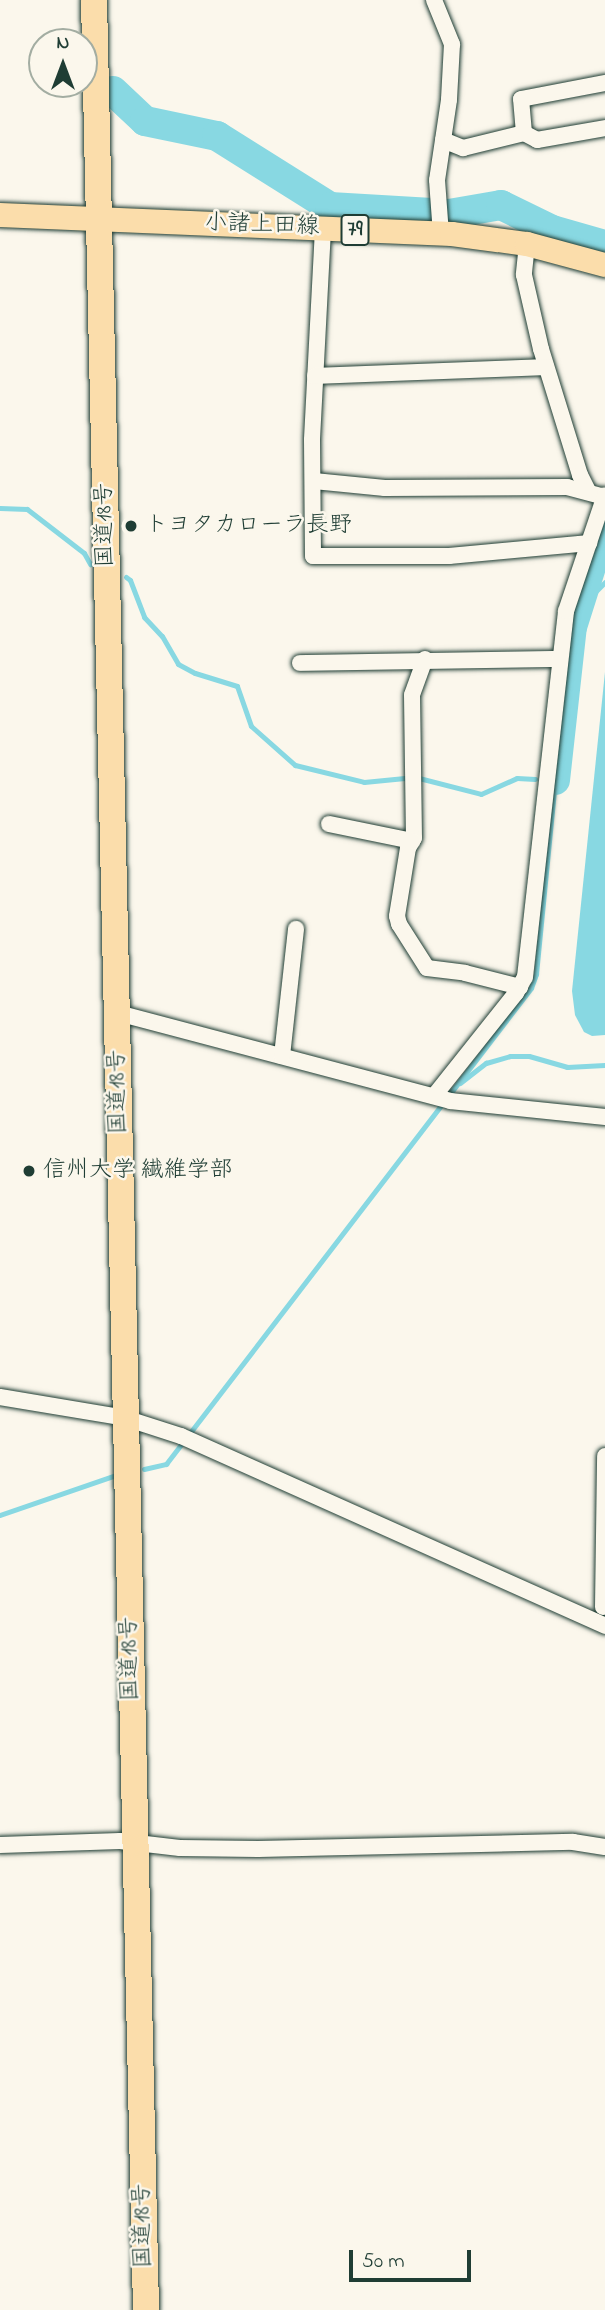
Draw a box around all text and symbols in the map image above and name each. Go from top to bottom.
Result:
north arrow [28,28,98,98]
text: N [57,30,69,57]
street label: 小諸上田線 [204,210,320,242]
road number: 79 [339,212,371,247]
street label: 国道18号 [91,482,121,568]
place label: トヨタカローラ長野 [145,512,352,540]
marker: トヨタカローラ長野 [123,518,139,534]
street label: 国道18号 [104,1049,134,1135]
place label: 信州大学 繊維学部 [43,1157,233,1185]
marker: 信州大学 繊維学部 [21,1163,37,1179]
street label: 国道18号 [116,1616,146,1702]
street label: 国道18号 [129,2183,159,2269]
scale bar [353,2236,476,2280]
text: 50 m [362,2247,405,2277]

